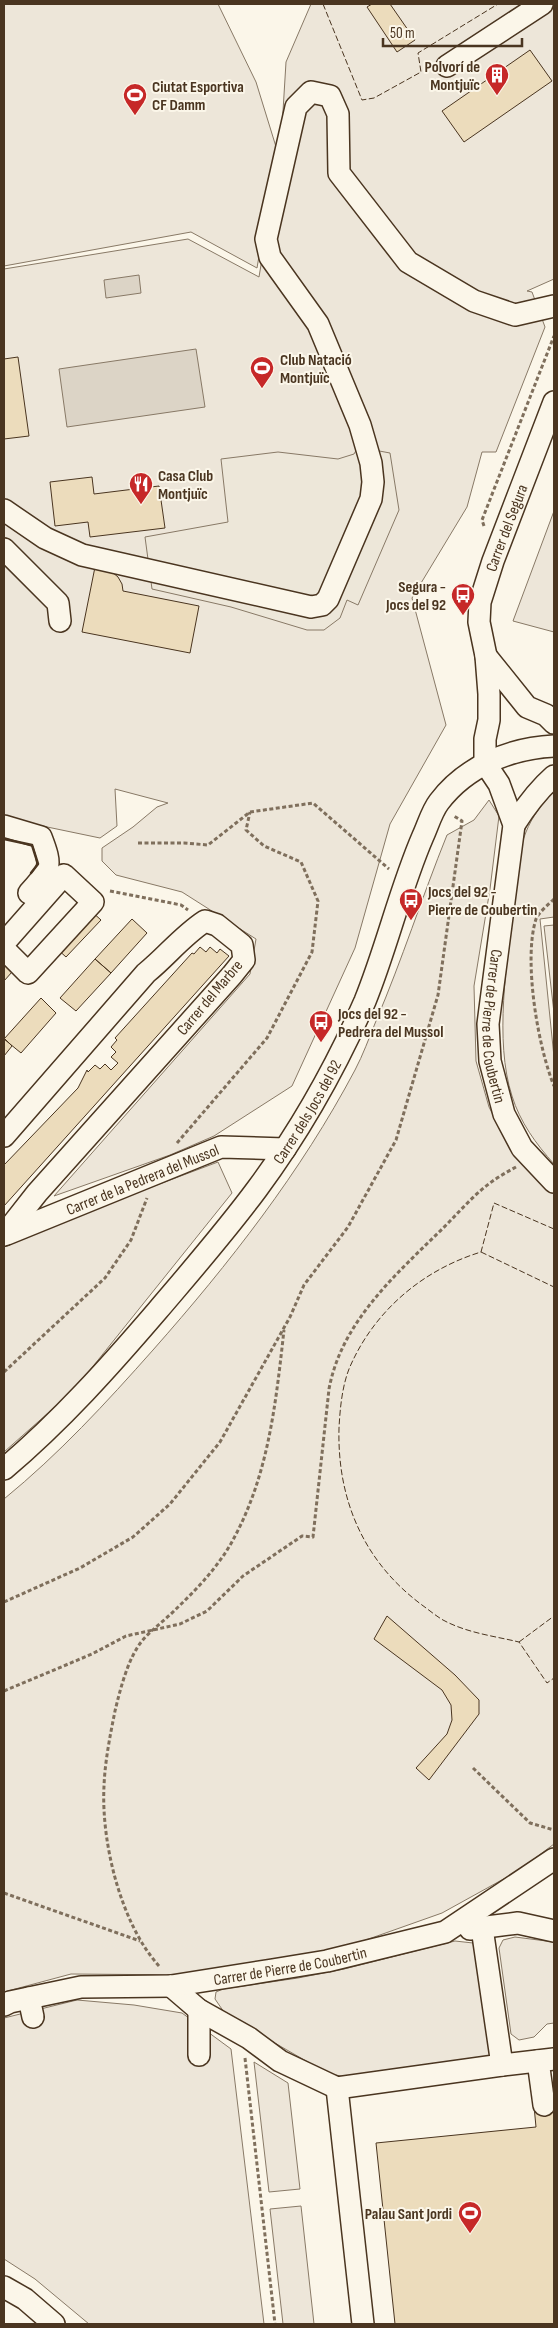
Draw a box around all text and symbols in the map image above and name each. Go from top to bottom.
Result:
scale bar [383,15,522,47]
text: 50 m [390,24,415,43]
place label: Polvorí de Montjuïc [425,58,480,95]
building icon: Polvorí de Montjuïc [484,62,510,96]
place label: Ciutat Esportiva CF Damm [152,78,244,115]
sports icon: Ciutat Esportiva CF Damm [122,82,148,116]
place label: Club Natació Montjuïc [280,351,352,388]
sports icon: Club Natació Montjuïc [249,355,275,389]
place label: Casa Club Montjuïc [158,467,213,504]
restaurant icon: Casa Club Montjuïc [128,471,154,505]
street label: Carrer del Segura [482,482,532,574]
place label: Segura - Jocs del 92 [385,578,446,615]
bus stop icon: Segura - Jocs del 92 [450,582,476,616]
place label: Jocs del 92 - Pierre de Coubertin [427,883,537,920]
bus stop icon: Jocs del 92 - Pierre de Coubertin [398,887,424,921]
street label: Carrer de Pierre de Coubertin [477,948,509,1105]
street label: Carrer del Marbre [173,956,247,1039]
place label: Jocs del 92 - Pedrera del Mussol [337,1005,443,1042]
bus stop icon: Jocs del 92 - Pedrera del Mussol [308,1009,334,1043]
street label: Carrer dels Jocs del 92 [270,1057,346,1168]
street label: Carrer de la Pedrera del Mussol [64,1141,222,1220]
street label: Carrer de Pierre de Coubertin [212,1944,369,1990]
sports icon: Palau Sant Jordi [457,2200,483,2234]
place label: Palau Sant Jordi [365,2205,452,2224]

